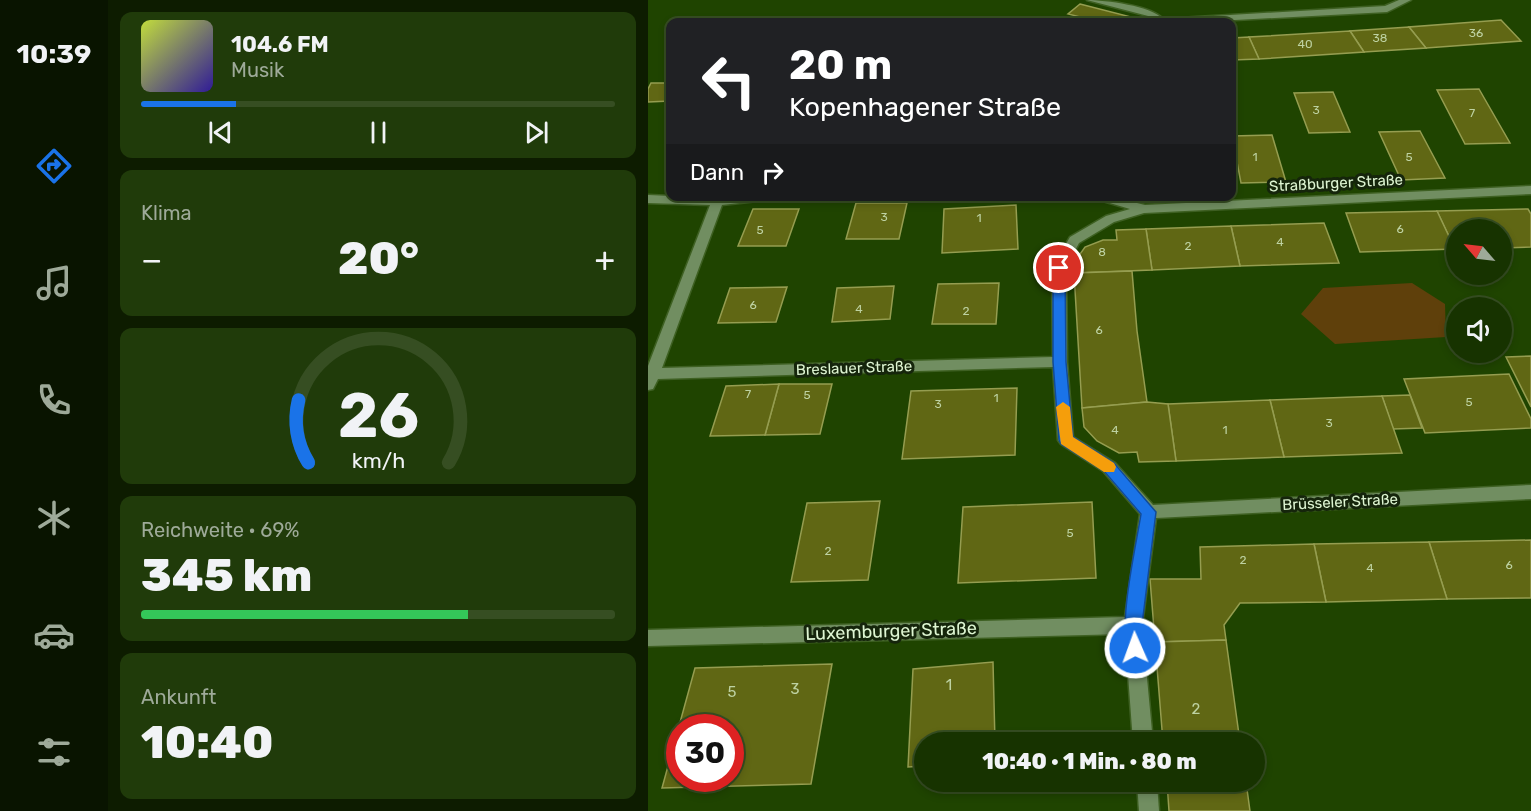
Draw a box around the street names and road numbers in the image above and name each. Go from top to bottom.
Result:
street label: Straßburger Straße [1269,171,1403,195]
street label: Breslauer Straße [796,357,912,379]
street label: Brüsseler Straße [1282,490,1398,514]
street label: Luxemburger Straße [805,617,977,645]

